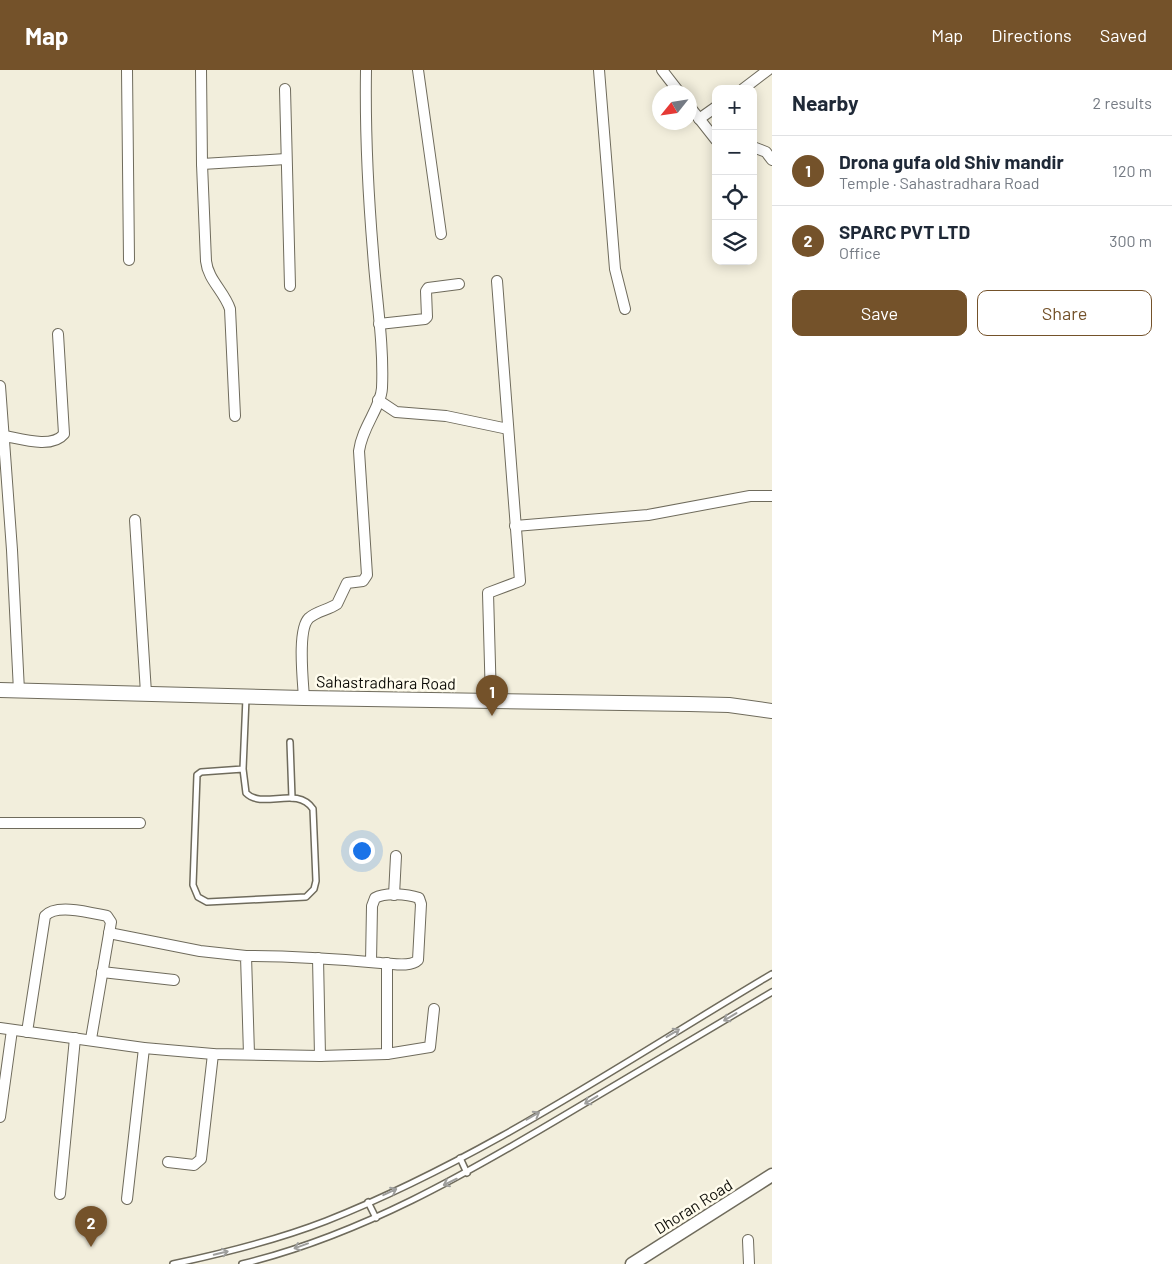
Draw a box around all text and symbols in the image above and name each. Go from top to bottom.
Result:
text: Map [25,21,68,50]
text: Map [931,24,963,46]
text: Directions [991,24,1072,46]
text: Saved [1100,24,1147,46]
north arrow [652,85,697,130]
map controls [712,85,757,265]
button: + [712,85,757,130]
text: Nearby [792,90,858,115]
text: 2 results [1093,93,1152,112]
button: − [712,130,757,175]
text: Drona gufa old Shiv mandir [839,150,1064,173]
text: 1 [805,161,811,180]
text: 120 m [1112,161,1152,180]
text: Temple · Sahastradhara Road [839,173,1039,192]
button: locate [712,175,757,220]
button: layers [712,220,757,265]
text: SPARC PVT LTD [839,220,970,243]
text: 2 [804,231,812,250]
text: 300 m [1109,231,1152,250]
text: Office [839,243,881,262]
button: Save [792,290,967,336]
button: Share [977,290,1152,336]
street label: Sahastradhara Road [316,671,456,693]
pin: 1 [476,675,508,716]
your location [349,838,375,864]
one-way arrow [724,1012,738,1022]
one-way arrow [665,1028,679,1038]
one-way arrow [584,1095,598,1105]
one-way arrow [526,1111,540,1121]
street label: Dhoran Road [651,1175,735,1237]
one-way arrow [443,1177,458,1187]
one-way arrow [382,1187,397,1197]
pin: 2 [75,1206,107,1247]
one-way arrow [293,1241,309,1251]
one-way arrow [212,1248,228,1257]

